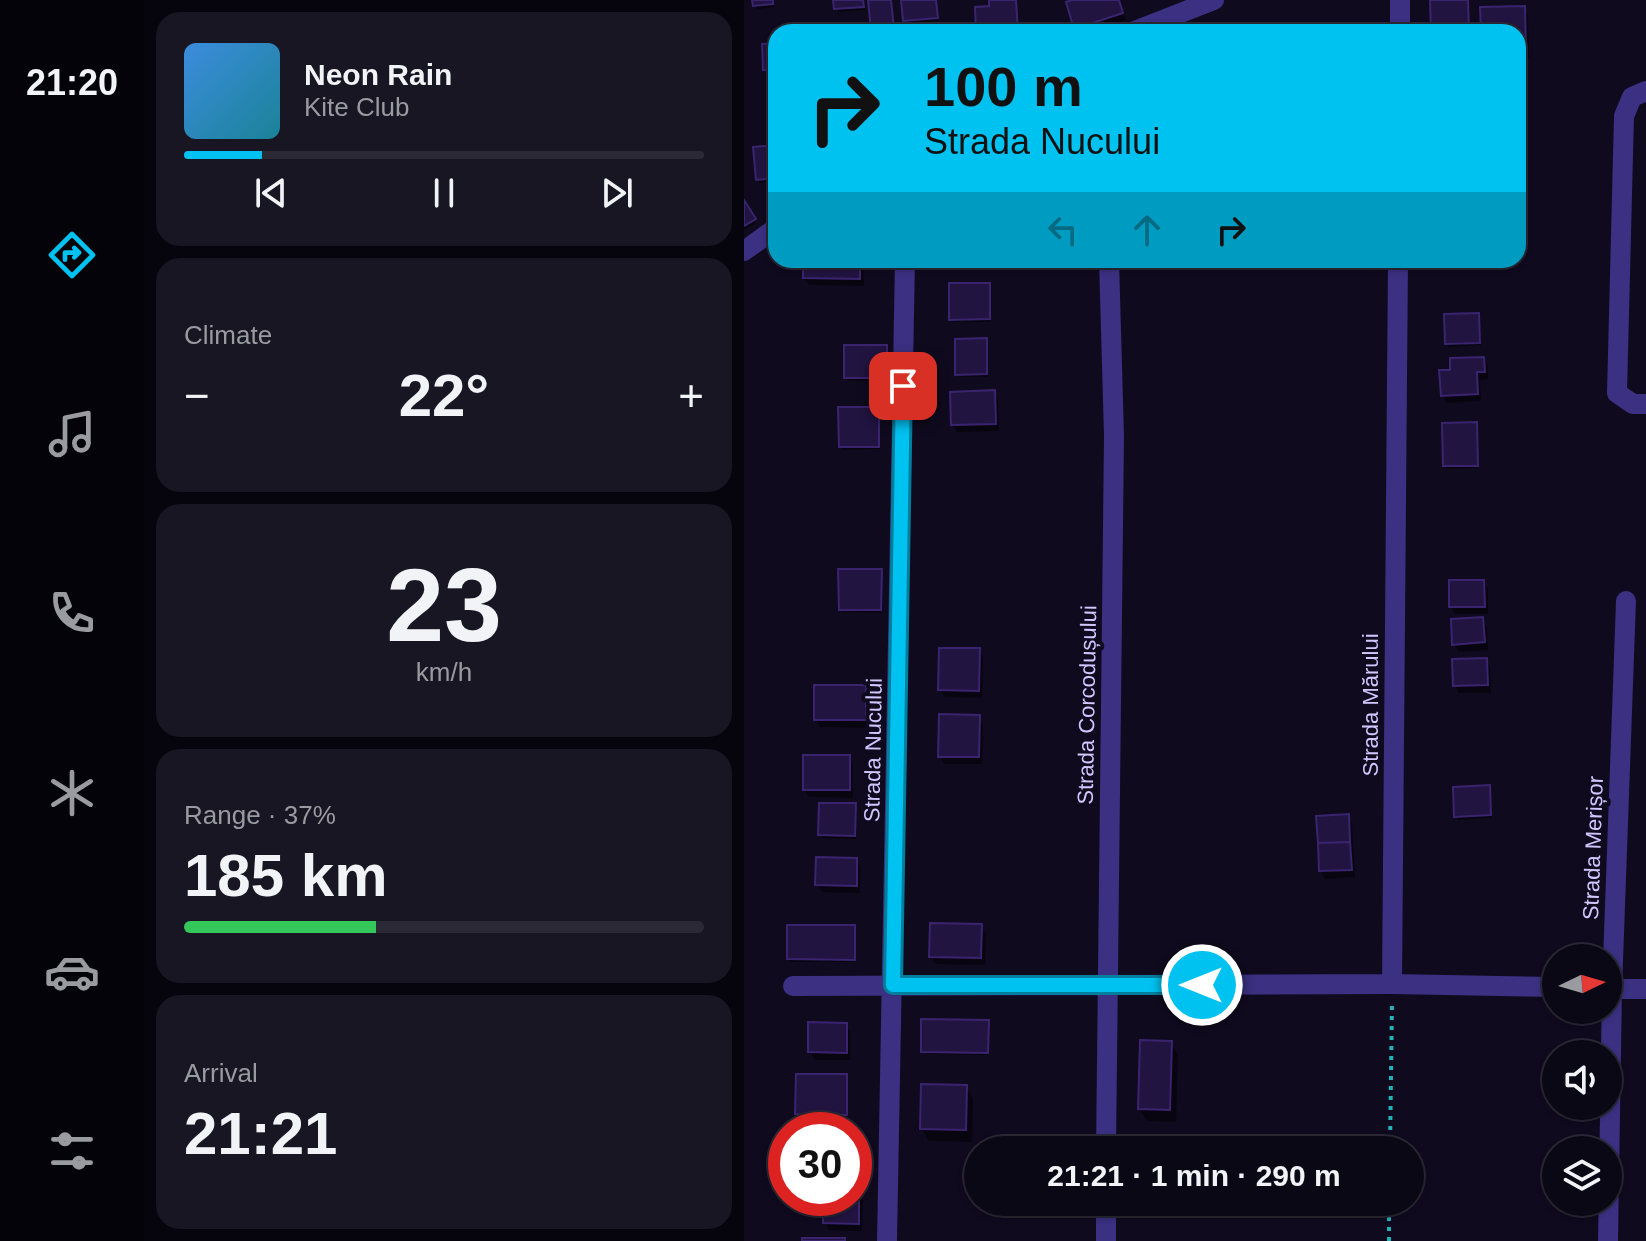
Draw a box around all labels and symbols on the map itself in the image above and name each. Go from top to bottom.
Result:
pin [869,352,937,420]
street label: Strada Corcodușului [1073,605,1101,805]
street label: Strada Mărului [1358,633,1383,777]
street label: Strada Nucului [859,678,887,822]
street label: Strada Merișor [1578,775,1608,921]
position arrow [1160,943,1244,1027]
north arrow [1542,944,1622,1024]
speed limit sign: 30 [768,1112,872,1216]

